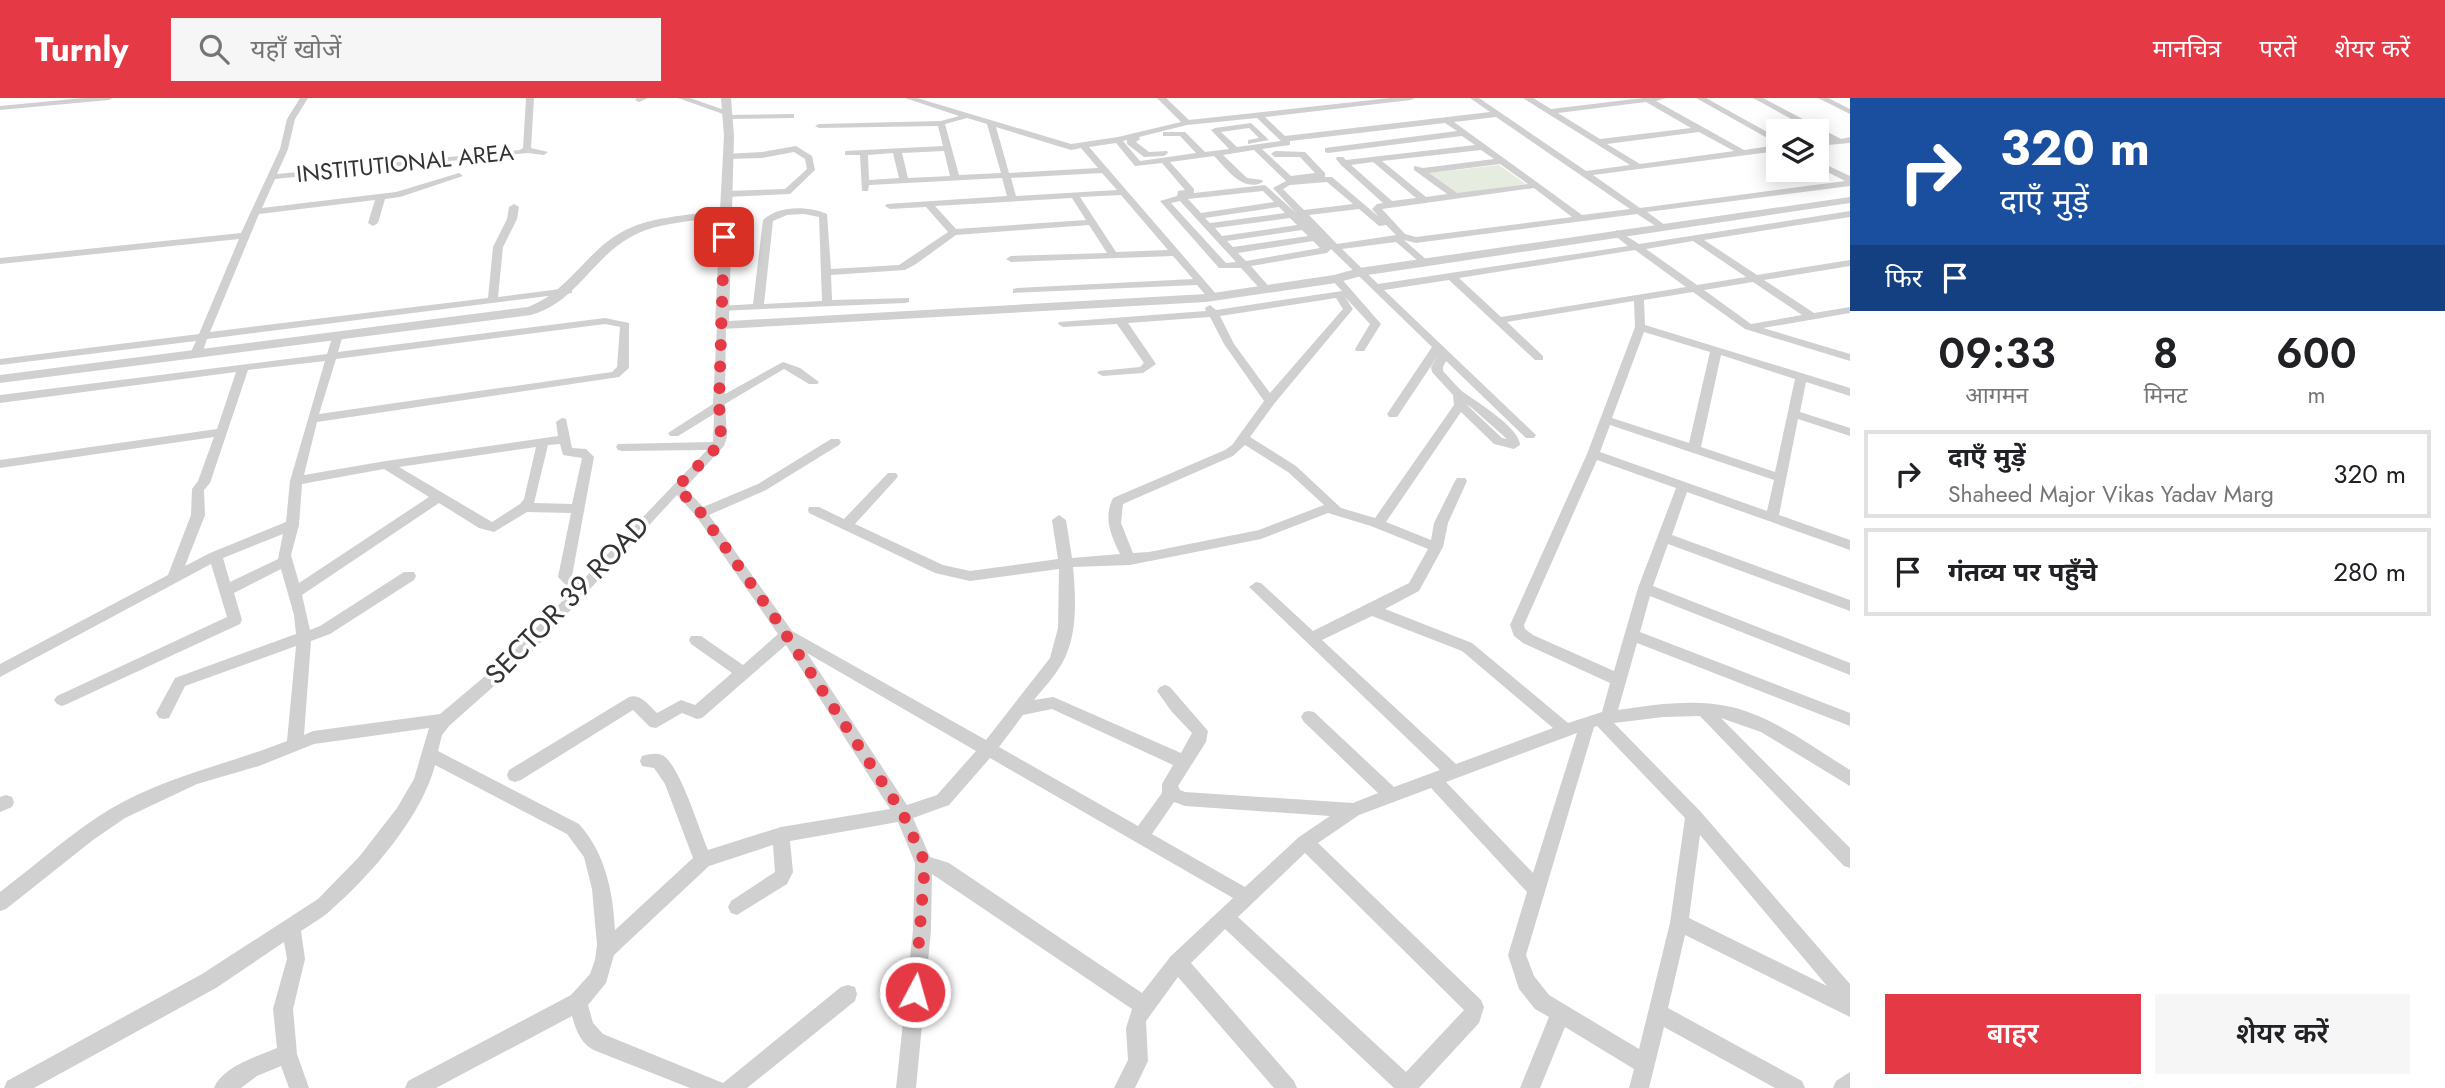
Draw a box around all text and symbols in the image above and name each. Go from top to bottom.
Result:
search box [171,18,661,81]
text: Turnly [35,26,129,73]
icon: search [195,30,233,68]
text: यहाँ खोजें [251,30,341,68]
text: मानचित्र [2153,31,2221,66]
text: परतें [2259,31,2296,66]
text: शेयर करें [2334,31,2410,66]
text: 320 m [2000,113,2150,183]
map controls [1766,119,1829,182]
button: layers [1766,119,1829,182]
icon: right [1885,126,1976,217]
street label: INSTITUTIONAL AREA [295,135,516,191]
text: दाएँ मुड़ें [2000,178,2089,224]
pin [694,207,754,267]
icon: arrive [705,218,743,256]
text: फिर [1885,259,1922,297]
icon: arrive [1936,259,1974,297]
text: 09:33 [1938,323,2055,384]
text: 8 [2153,323,2178,384]
text: 600 [2276,323,2357,384]
text: आगमन [1965,378,2028,412]
text: मिनट [2144,378,2188,412]
text: m [2307,378,2325,412]
text: दाएँ मुड़ें [1948,438,2026,476]
icon: right [1889,455,1927,493]
text: 320 m [2333,455,2406,493]
text: Shaheed Major Vikas Yadav Marg [1948,477,2274,511]
street label: SECTOR 39 ROAD [475,506,659,694]
icon: arrive [1889,553,1927,591]
text: गंतव्य पर पहुँचे [1948,553,2097,591]
text: 280 m [2333,553,2406,591]
position arrow [878,955,952,1029]
button: बाहर [1885,994,2141,1074]
button: शेयर करें [2155,994,2410,1074]

